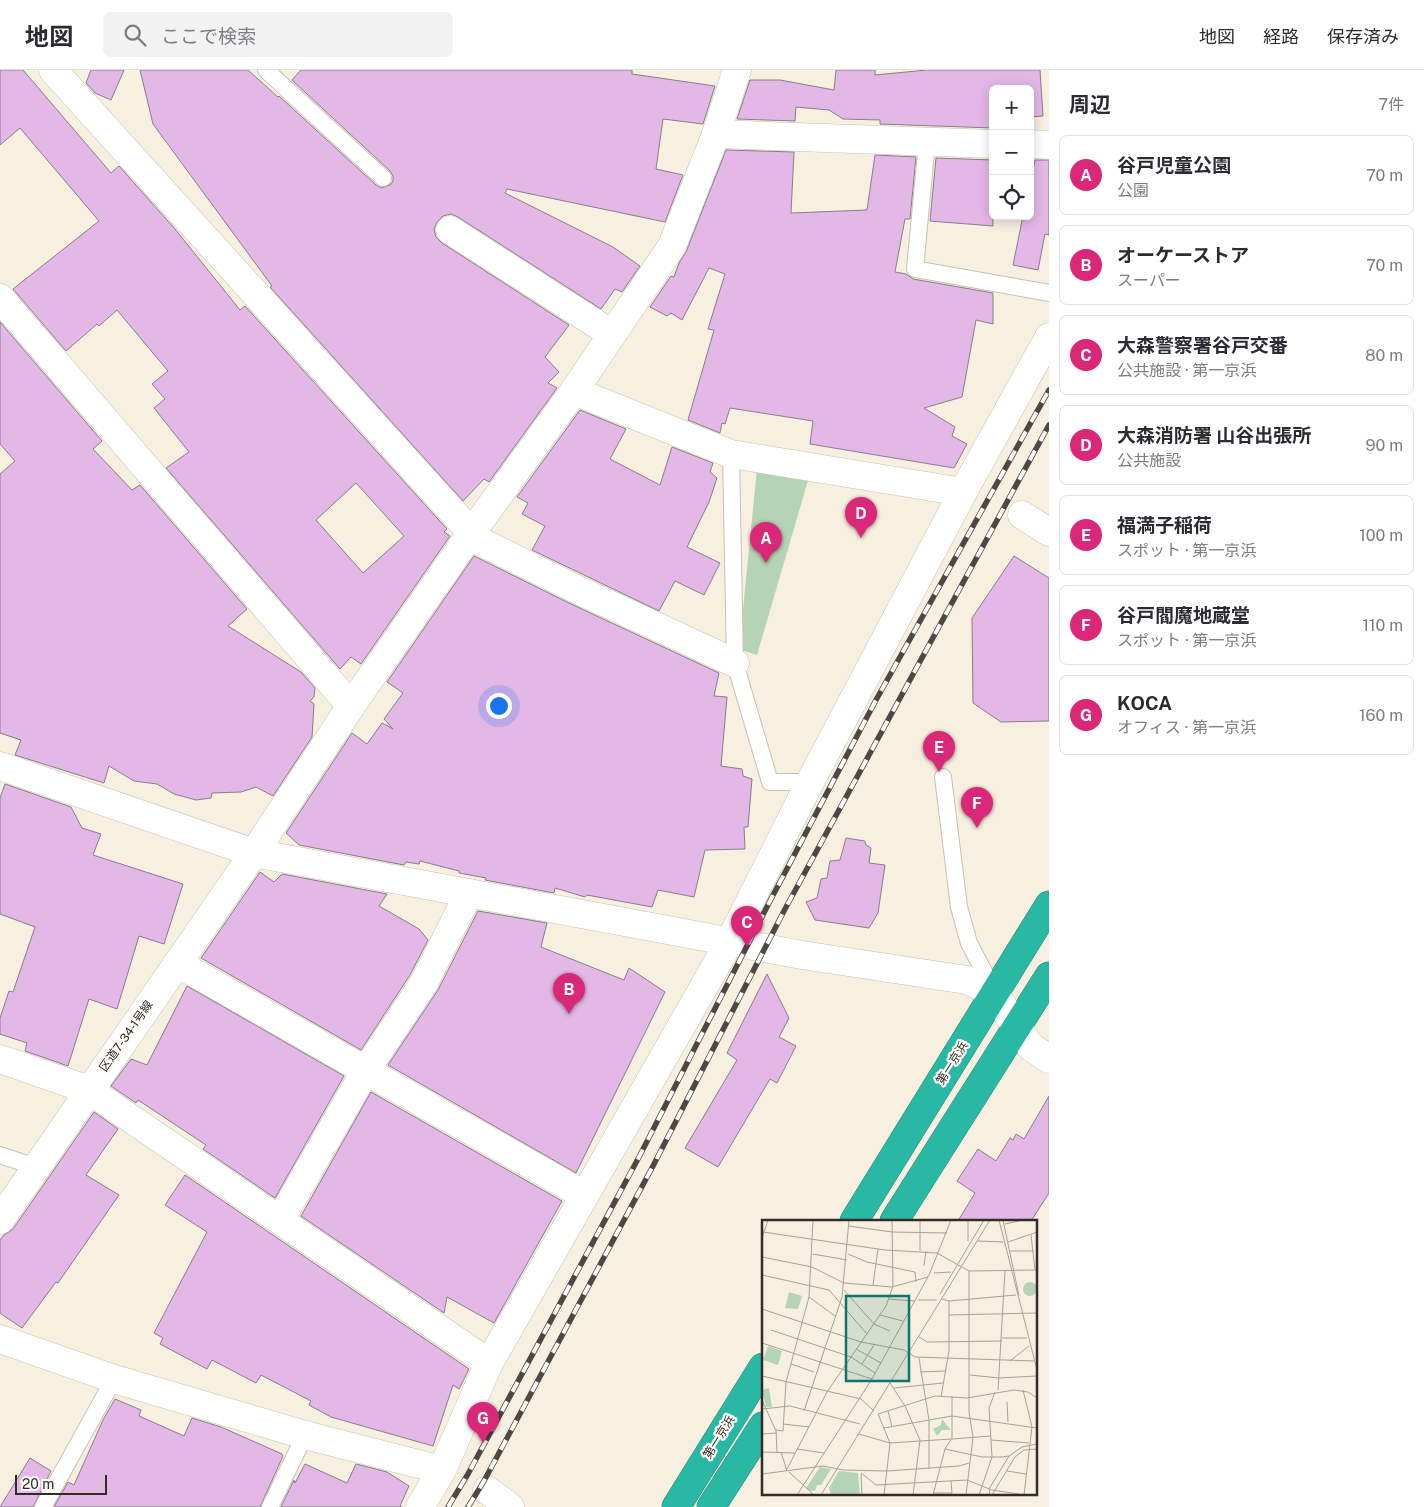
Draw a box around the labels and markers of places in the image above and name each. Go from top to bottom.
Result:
pin: D [845,497,877,538]
pin: A [750,522,782,563]
pin: E [923,731,955,772]
pin: F [961,787,993,828]
pin: C [731,906,763,947]
pin: B [553,973,585,1014]
pin: G [467,1402,499,1443]

